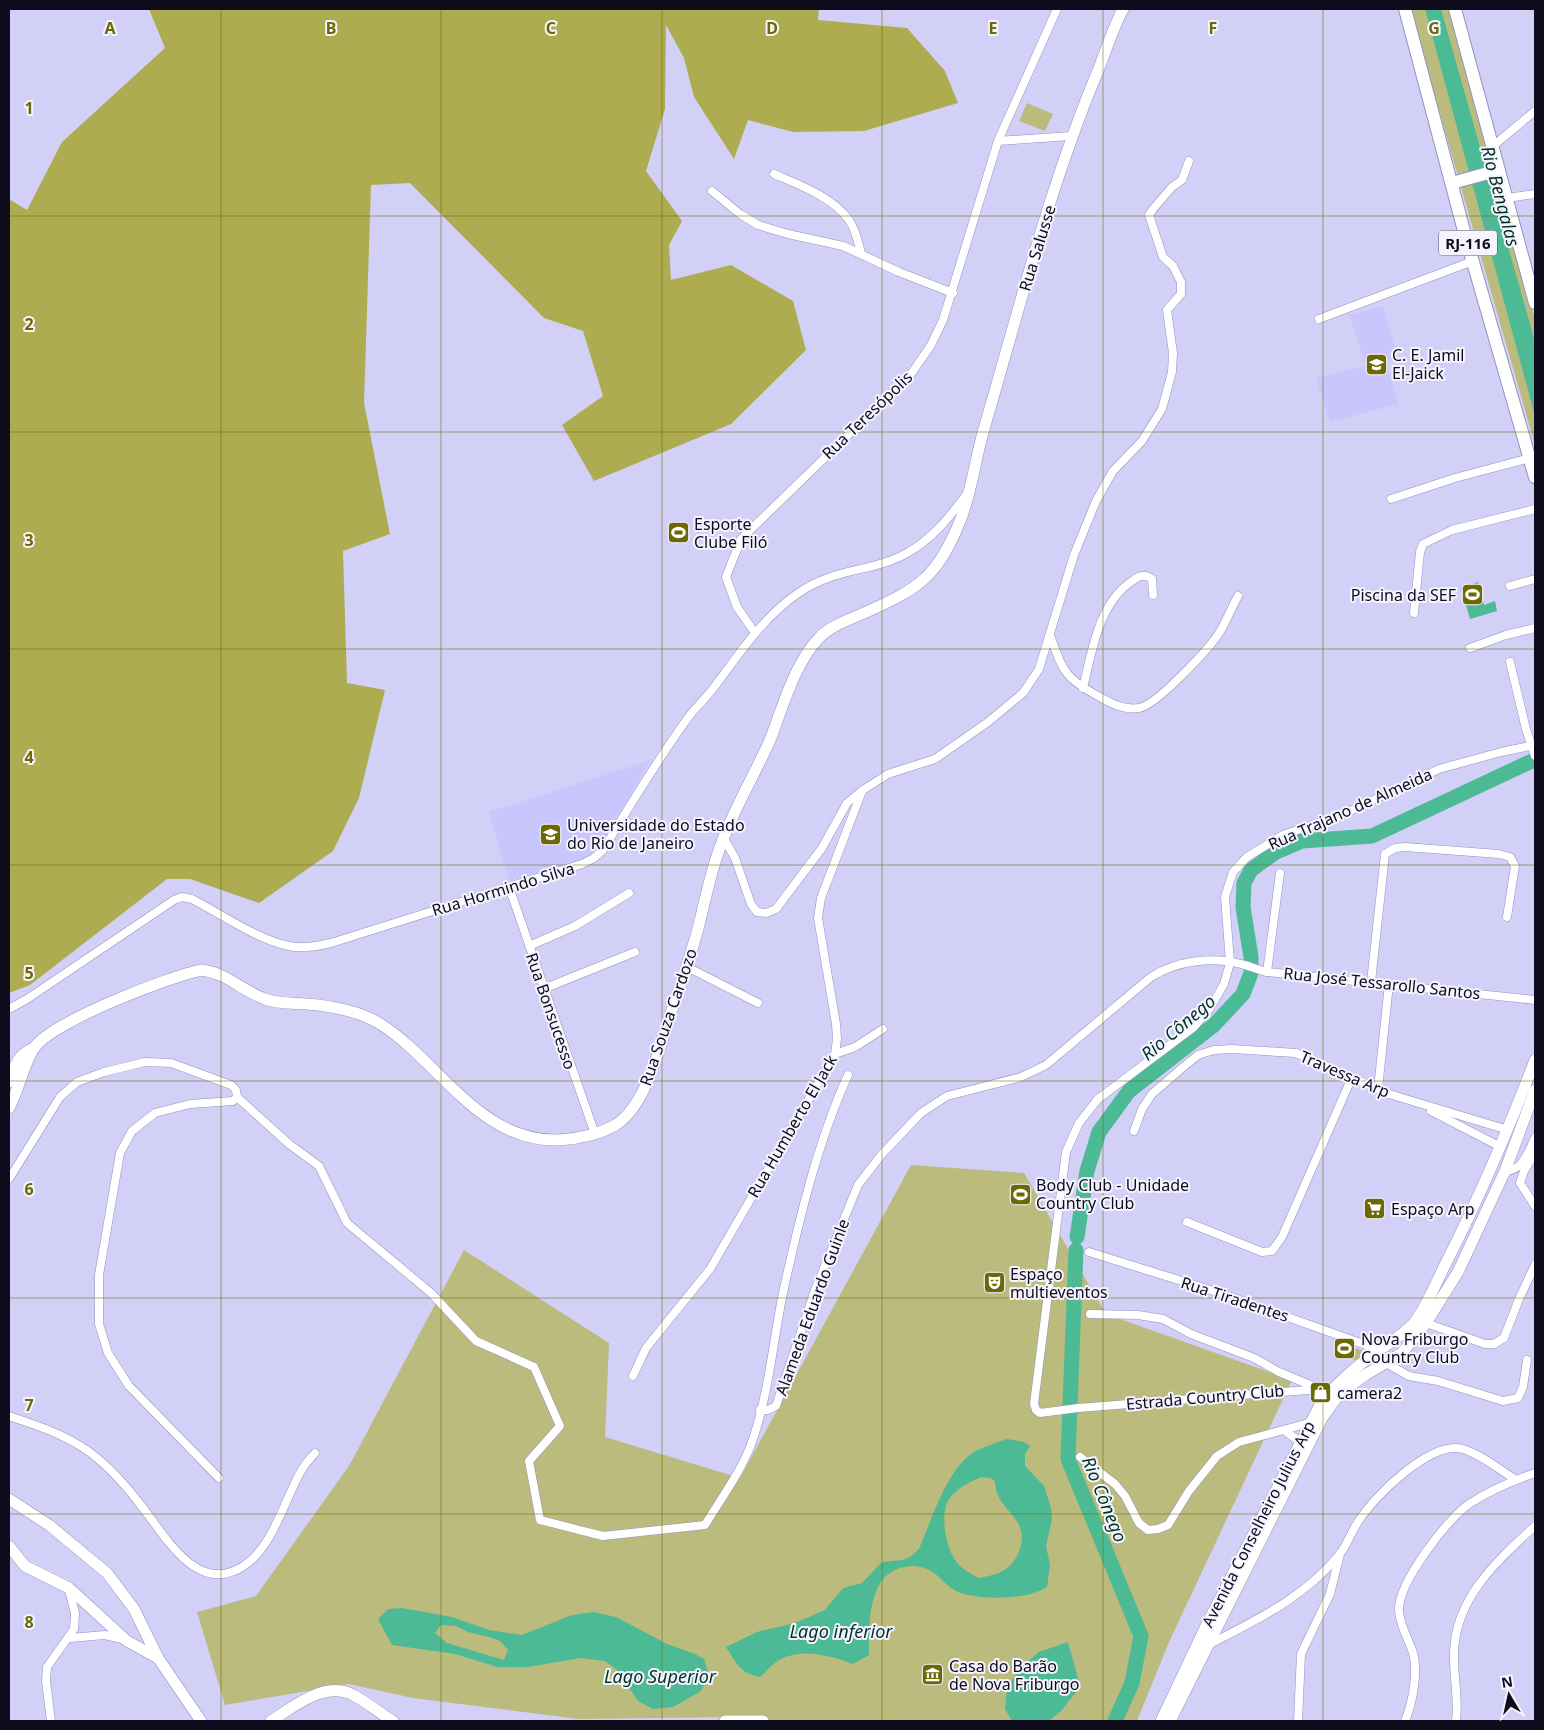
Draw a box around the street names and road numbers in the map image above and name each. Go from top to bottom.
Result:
street label: Rua Salusse [1013,202,1061,294]
road number: RJ-116 [1439,230,1497,256]
street label: Rua Teresópolis [817,366,917,464]
street label: Rua Trajano de Almeida [1264,763,1436,855]
street label: Rua Hormindo Silva [429,857,577,921]
street label: Rua Souza Cardozo [634,945,702,1089]
street label: Rua Bonsucesso [521,950,581,1072]
street label: Rua José Tessarollo Santos [1282,962,1482,1004]
street label: Travessa Arp [1297,1045,1393,1103]
street label: Rua Humberto El Jack [742,1050,842,1201]
street label: Alameda Eduardo Guinle [770,1216,854,1398]
street label: Rua Tiradentes [1178,1271,1292,1327]
street label: Estrada Country Club [1125,1379,1285,1415]
street label: Avenida Conselheiro Julius Arp [1196,1417,1320,1631]

